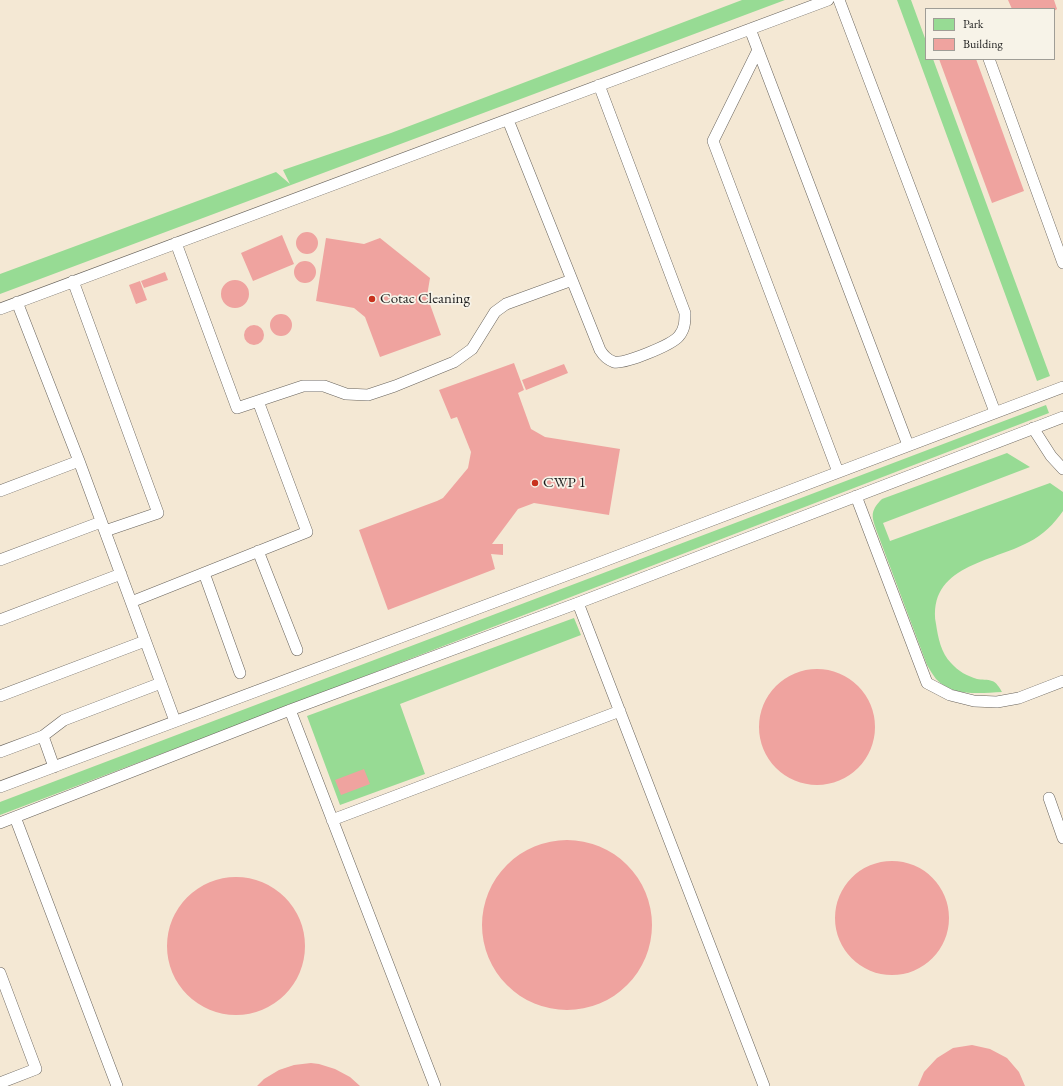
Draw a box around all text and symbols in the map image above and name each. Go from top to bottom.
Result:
legend [925,8,1055,60]
text: Park [963,16,983,32]
text: Building [963,36,1003,52]
place label: Cotac Cleaning [380,290,470,308]
marker: Cotac Cleaning [367,294,377,304]
place label: CWP 1 [543,474,586,492]
marker: CWP 1 [530,478,540,488]

